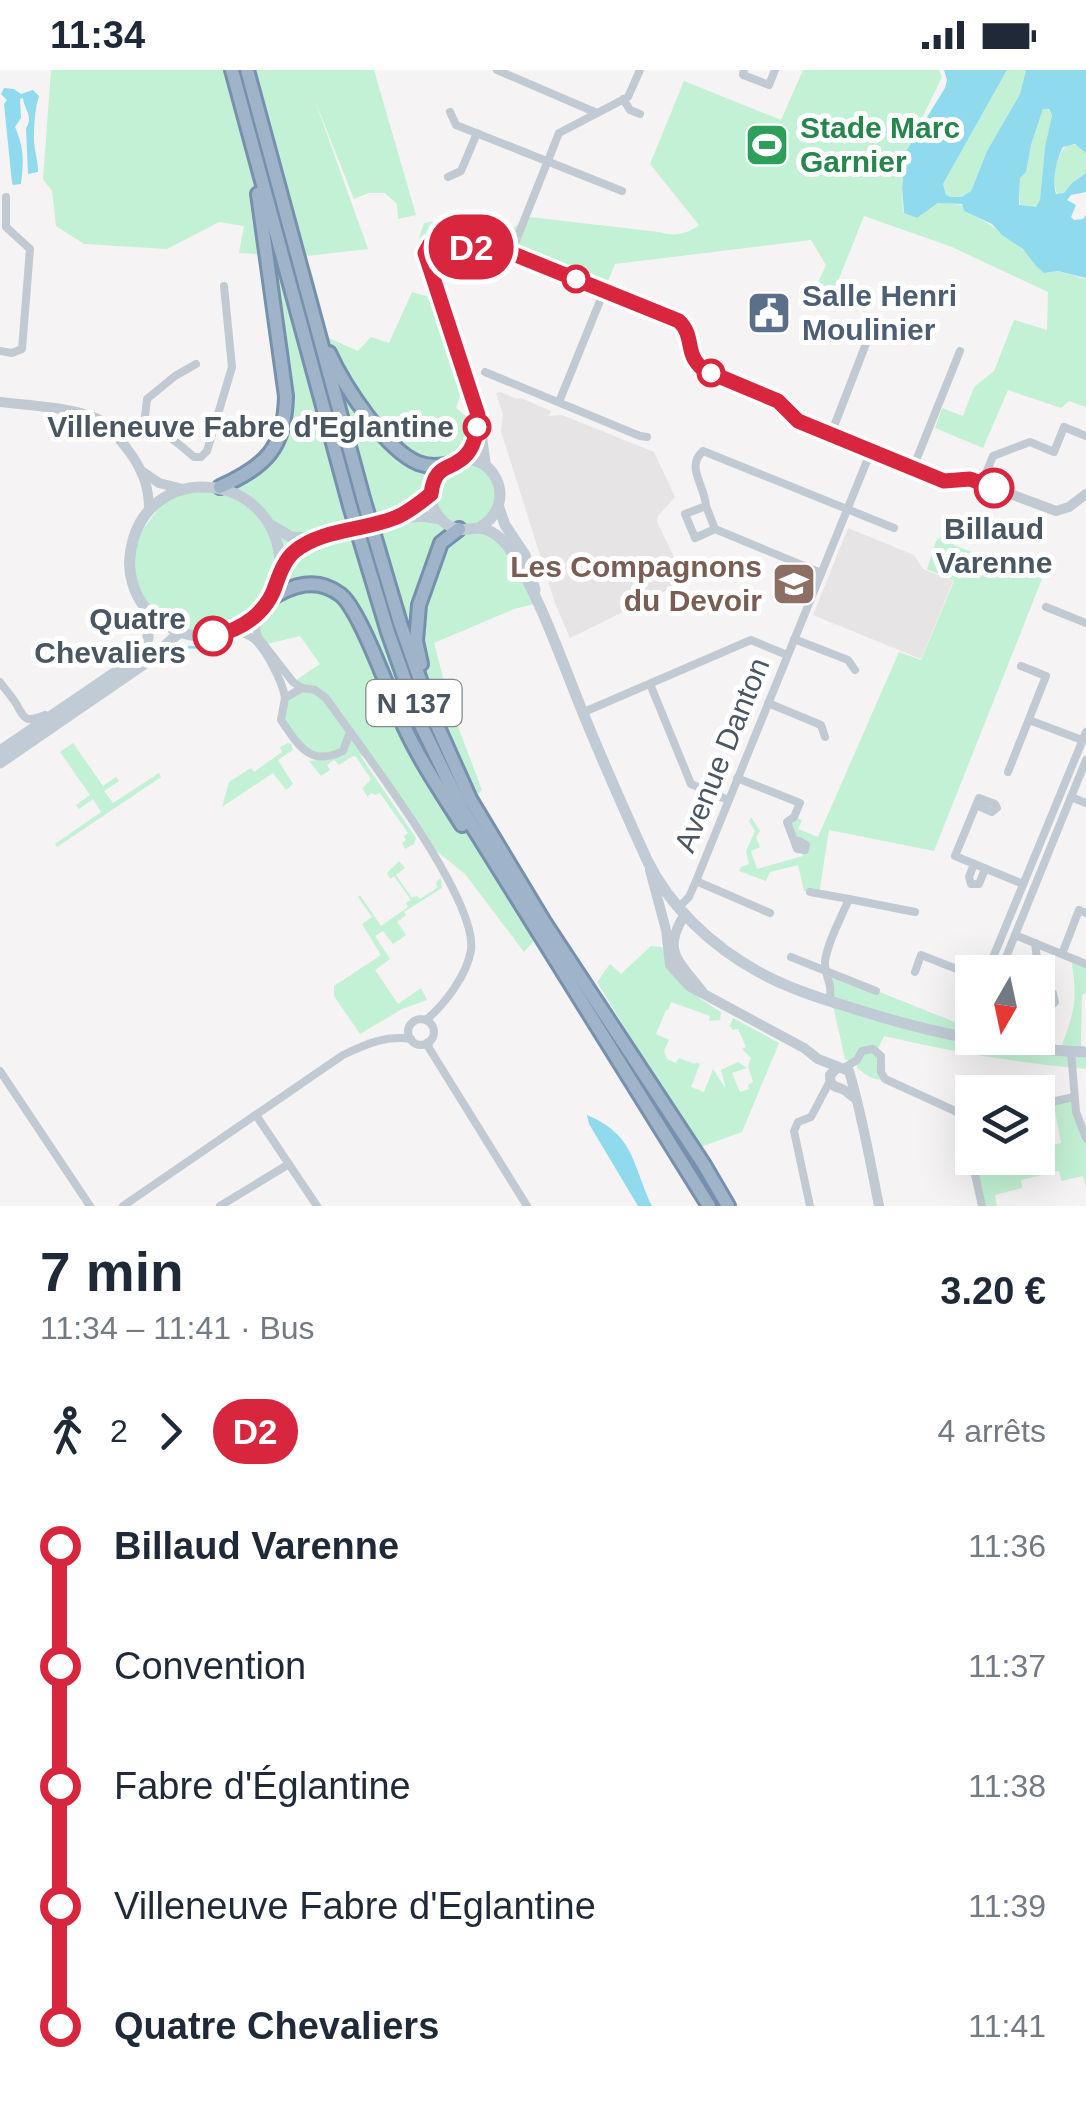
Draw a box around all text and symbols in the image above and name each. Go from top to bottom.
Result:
text: 11:34 [50,14,145,56]
place label: Stade Marc Garnier [800,111,960,178]
sports icon: Stade Marc Garnier [744,122,790,168]
line badge: D2 [426,214,516,280]
text: D2 [449,228,493,267]
unlabelled marker [563,266,589,292]
place label: Salle Henri Moulinier [802,279,957,346]
public building icon: Salle Henri Moulinier [746,290,792,336]
unlabelled marker [698,360,724,386]
place label: Villeneuve Fabre d'Eglantine [47,410,454,443]
marker: Villeneuve Fabre d'Eglantine [464,414,490,440]
marker: Billaud Varenne [975,469,1013,507]
place label: Billaud Varenne [936,512,1052,579]
place label: Les Compagnons du Devoir [510,550,762,617]
school or university icon: Les Compagnons du Devoir [771,561,817,607]
place label: Quatre Chevaliers [34,602,186,669]
marker: Quatre Chevaliers [194,617,232,655]
street label: Avenue Danton [668,653,775,857]
road number: N 137 [366,680,462,726]
north arrow [955,955,1055,1055]
map controls [955,955,1055,1175]
button: layers [955,1075,1055,1175]
text: 7 min [40,1241,184,1303]
text: 3.20 € [940,1270,1046,1312]
text: 11:34 – 11:41 · Bus [40,1310,315,1346]
icon: walk [40,1404,95,1459]
icon: forward [143,1404,198,1459]
text: D2 [233,1412,278,1451]
text: 2 [110,1413,128,1449]
text: 4 arrêts [938,1413,1046,1449]
text: Billaud Varenne [114,1525,399,1567]
text: 11:36 [968,1528,1046,1564]
text: Convention [114,1645,306,1687]
text: 11:37 [968,1648,1046,1684]
text: Fabre d'Églantine [114,1765,411,1807]
text: 11:38 [968,1768,1046,1804]
text: Villeneuve Fabre d'Eglantine [114,1885,596,1927]
text: 11:39 [968,1888,1046,1924]
text: Quatre Chevaliers [114,2005,439,2047]
text: 11:41 [968,2008,1046,2044]

